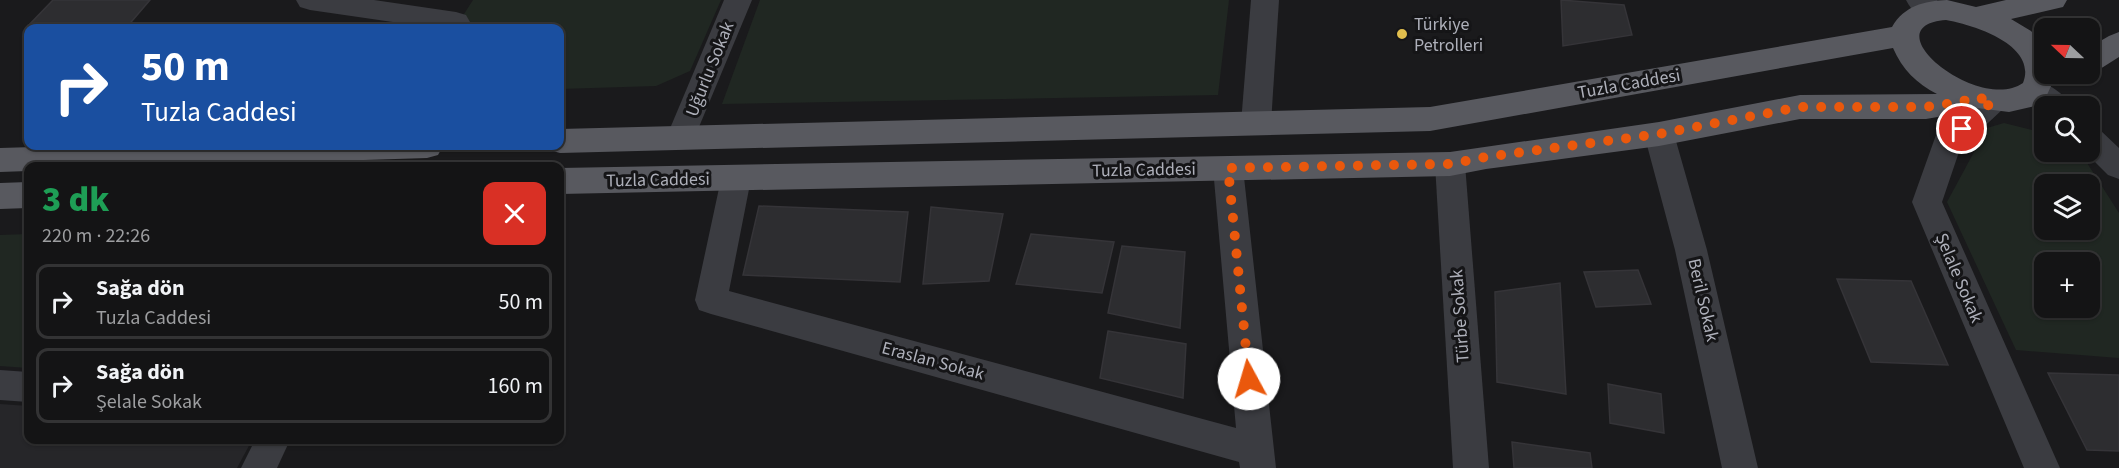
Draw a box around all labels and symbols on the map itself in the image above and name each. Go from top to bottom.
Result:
place label: Türkiye Petrolleri [1414,12,1483,58]
street label: Uğurlu Sokak [680,18,740,120]
north arrow [2034,18,2100,84]
marker: Türkiye Petrolleri [1395,27,1409,41]
street label: Tuzla Caddesi [1576,63,1682,105]
pin [1936,103,1987,154]
street label: Tuzla Caddesi [1092,157,1196,183]
street label: Tuzla Caddesi [606,167,710,193]
street label: Şelale Sokak [1929,229,1989,327]
street label: Beril Sokak [1681,256,1725,344]
street label: Türbe Sokak [1444,268,1476,363]
street label: Eraslan Sokak [879,335,987,387]
position arrow [1217,347,1281,411]

